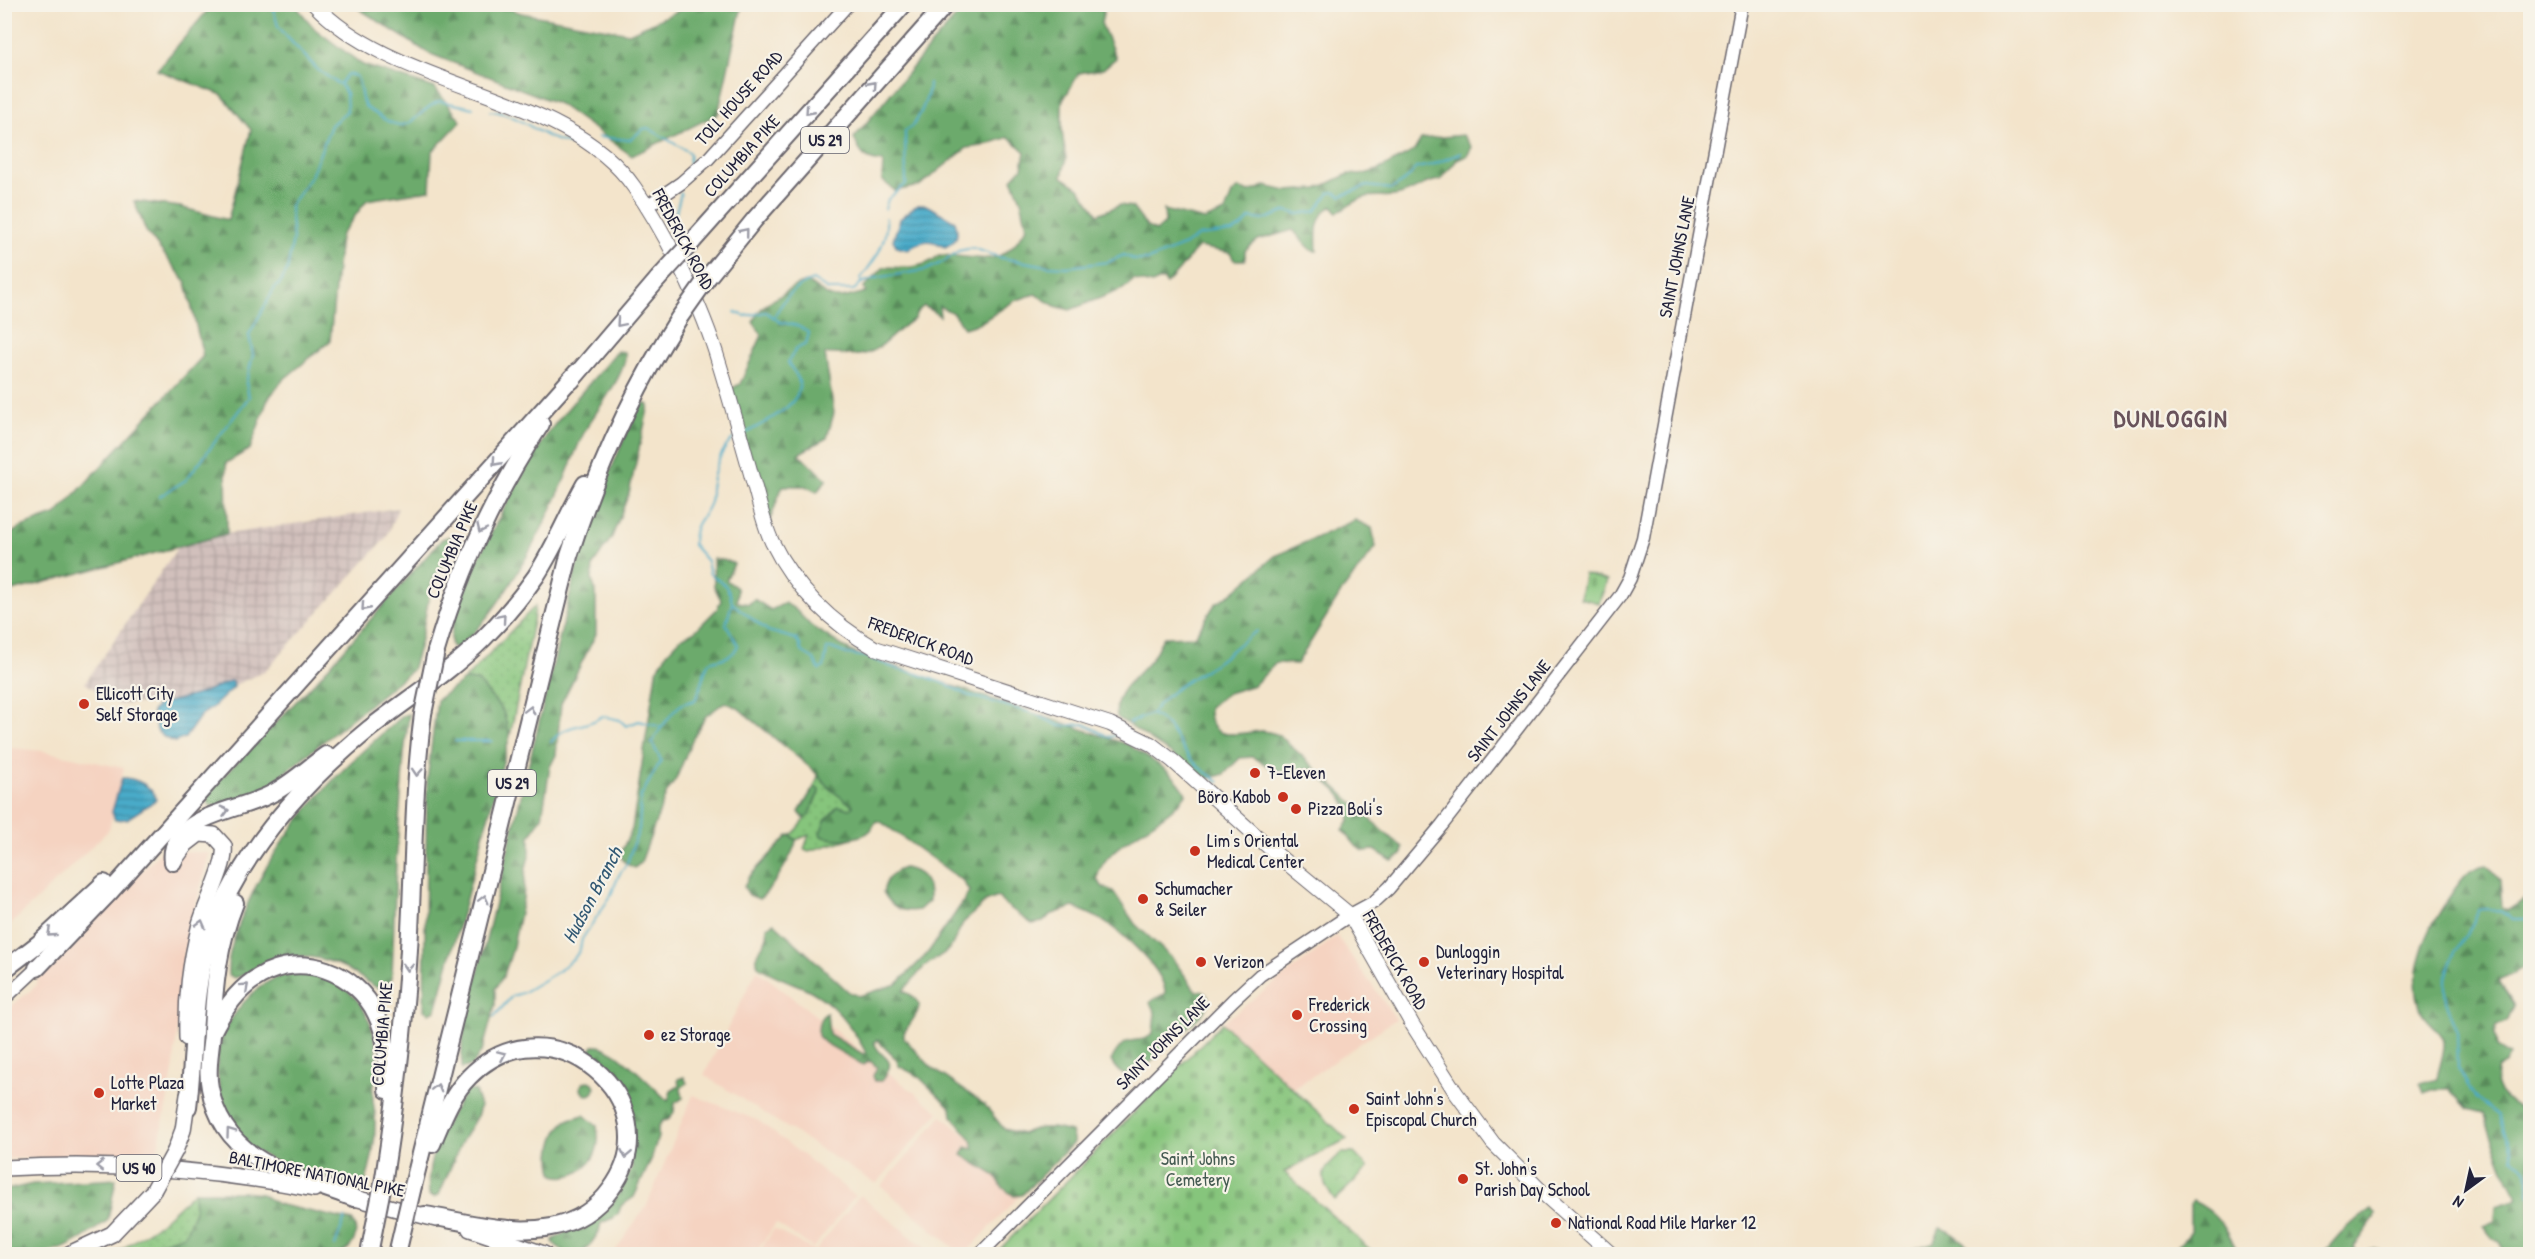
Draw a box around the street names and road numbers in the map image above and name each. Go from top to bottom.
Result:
street label: TOLL HOUSE ROAD [689,44,788,151]
street label: COLUMBIA PIKE [698,109,786,203]
road number: US 29 [801,127,849,153]
street label: FREDERICK ROAD [646,183,721,294]
street label: SAINT JOHNS LANE [1652,194,1701,320]
street label: COLUMBIA PIKE [420,497,483,602]
street label: FREDERICK ROAD [864,610,978,671]
street label: SAINT JOHNS LANE [1461,654,1556,767]
road number: US 29 [488,770,536,796]
street label: FREDERICK ROAD [1356,905,1434,1014]
street label: COLUMBIA PIKE [365,981,398,1087]
street label: SAINT JOHNS LANE [1110,990,1215,1095]
street label: BALTIMORE NATIONAL PIKE [227,1144,407,1203]
road number: US 40 [116,1155,162,1181]

